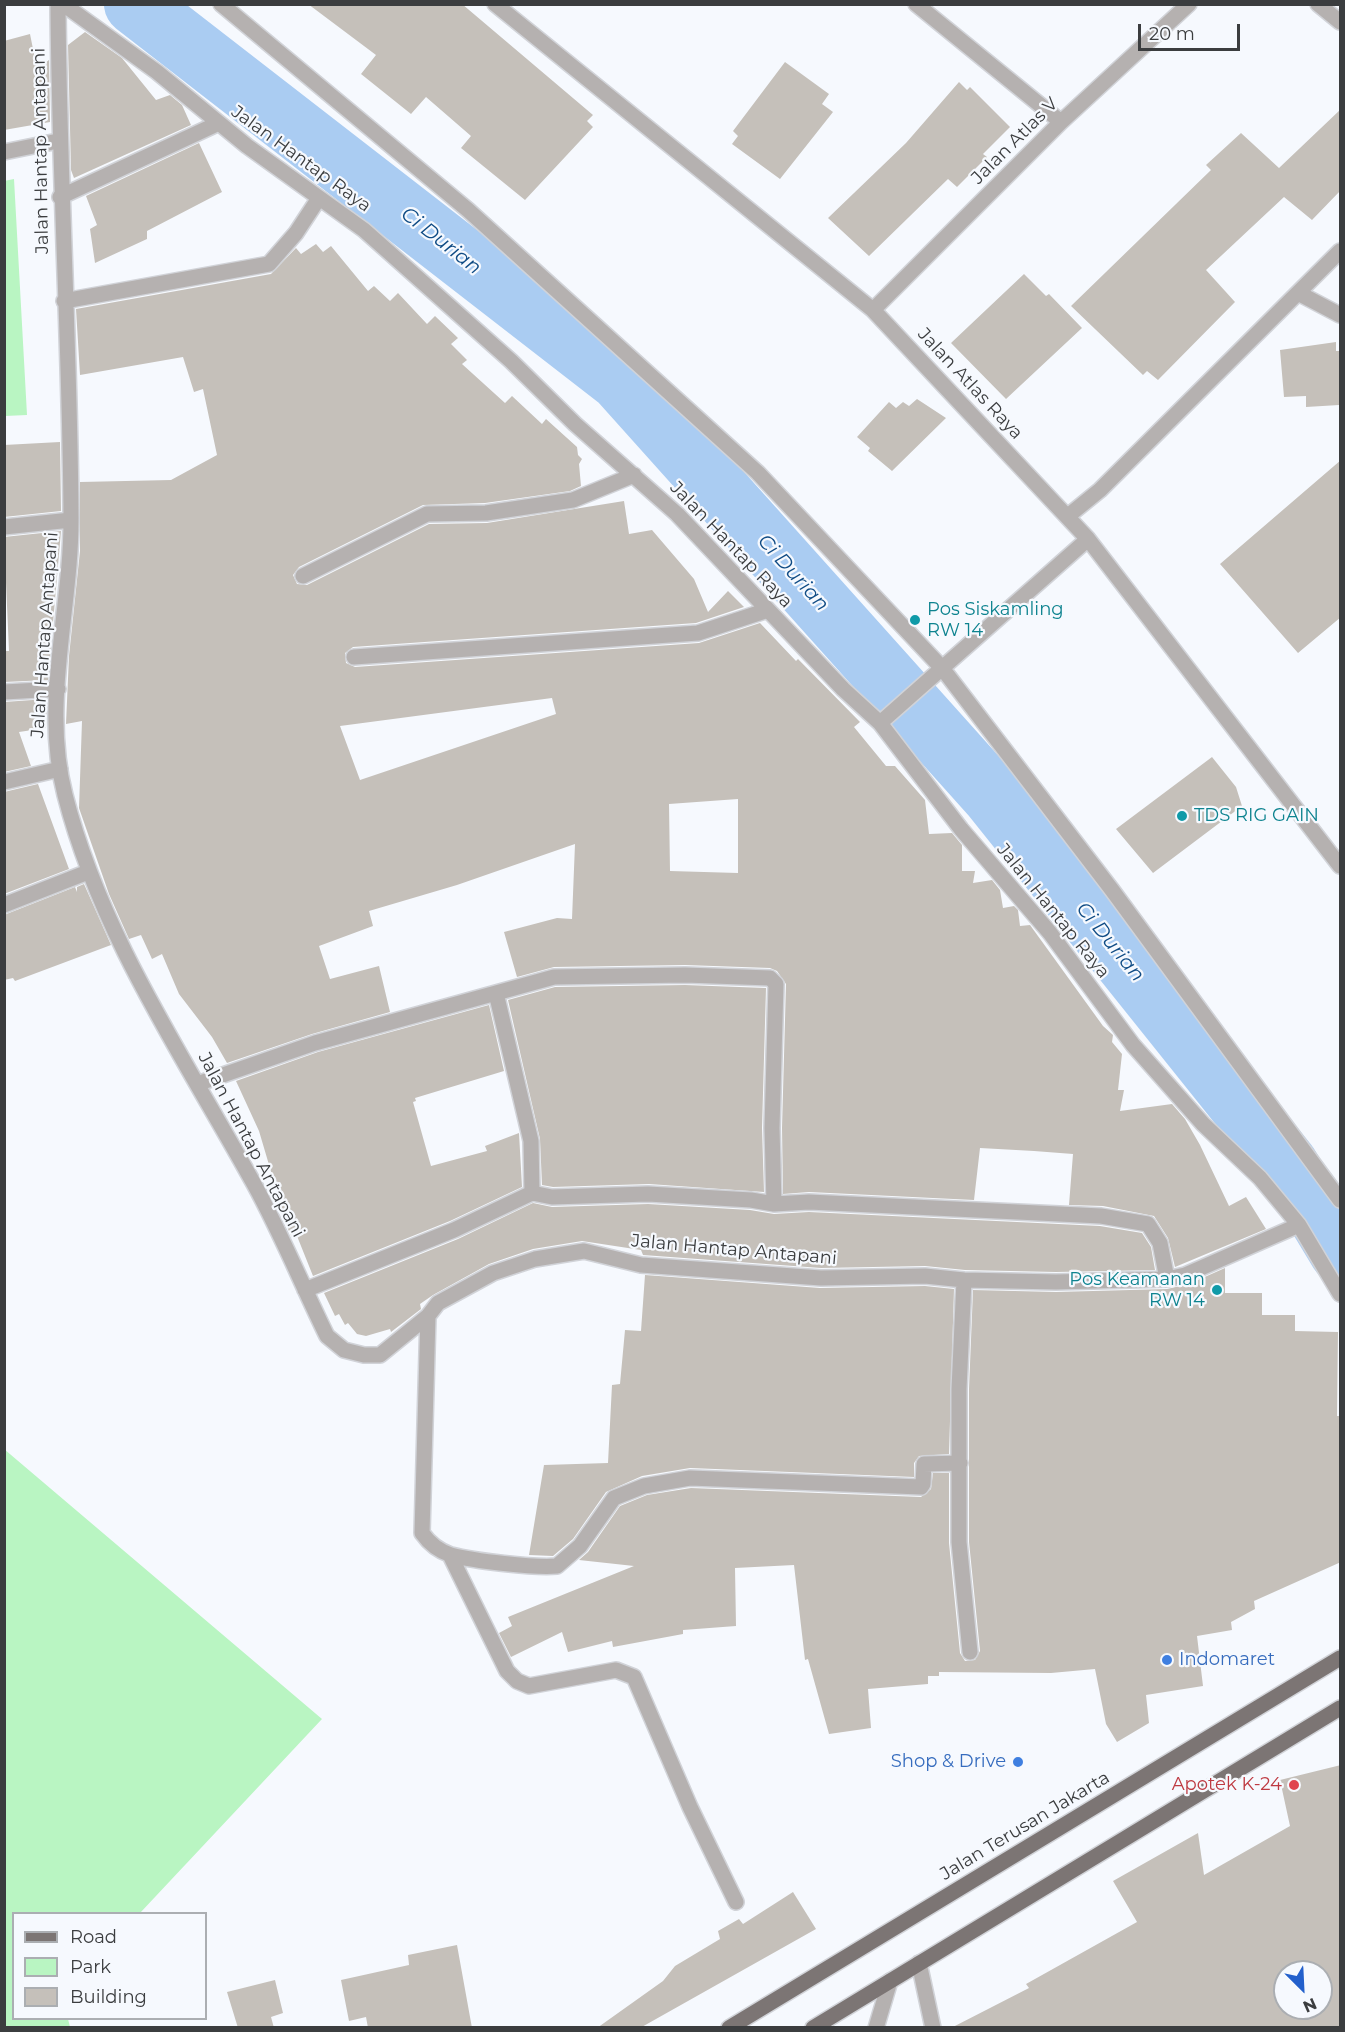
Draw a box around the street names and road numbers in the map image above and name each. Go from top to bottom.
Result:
street label: Jalan Hantap Antapani [28,48,54,254]
street label: Jalan Atlas V [967,93,1063,189]
street label: Jalan Hantap Raya [227,101,375,217]
street label: Jalan Atlas Raya [913,324,1027,444]
street label: Jalan Hantap Raya [665,477,797,613]
street label: Jalan Hantap Antapani [27,531,63,739]
street label: Jalan Hantap Raya [992,839,1114,983]
street label: Jalan Hantap Antapani [193,1049,309,1241]
street label: Jalan Hantap Antapani [630,1230,838,1270]
street label: Jalan Terusan Jakarta [936,1767,1114,1885]

